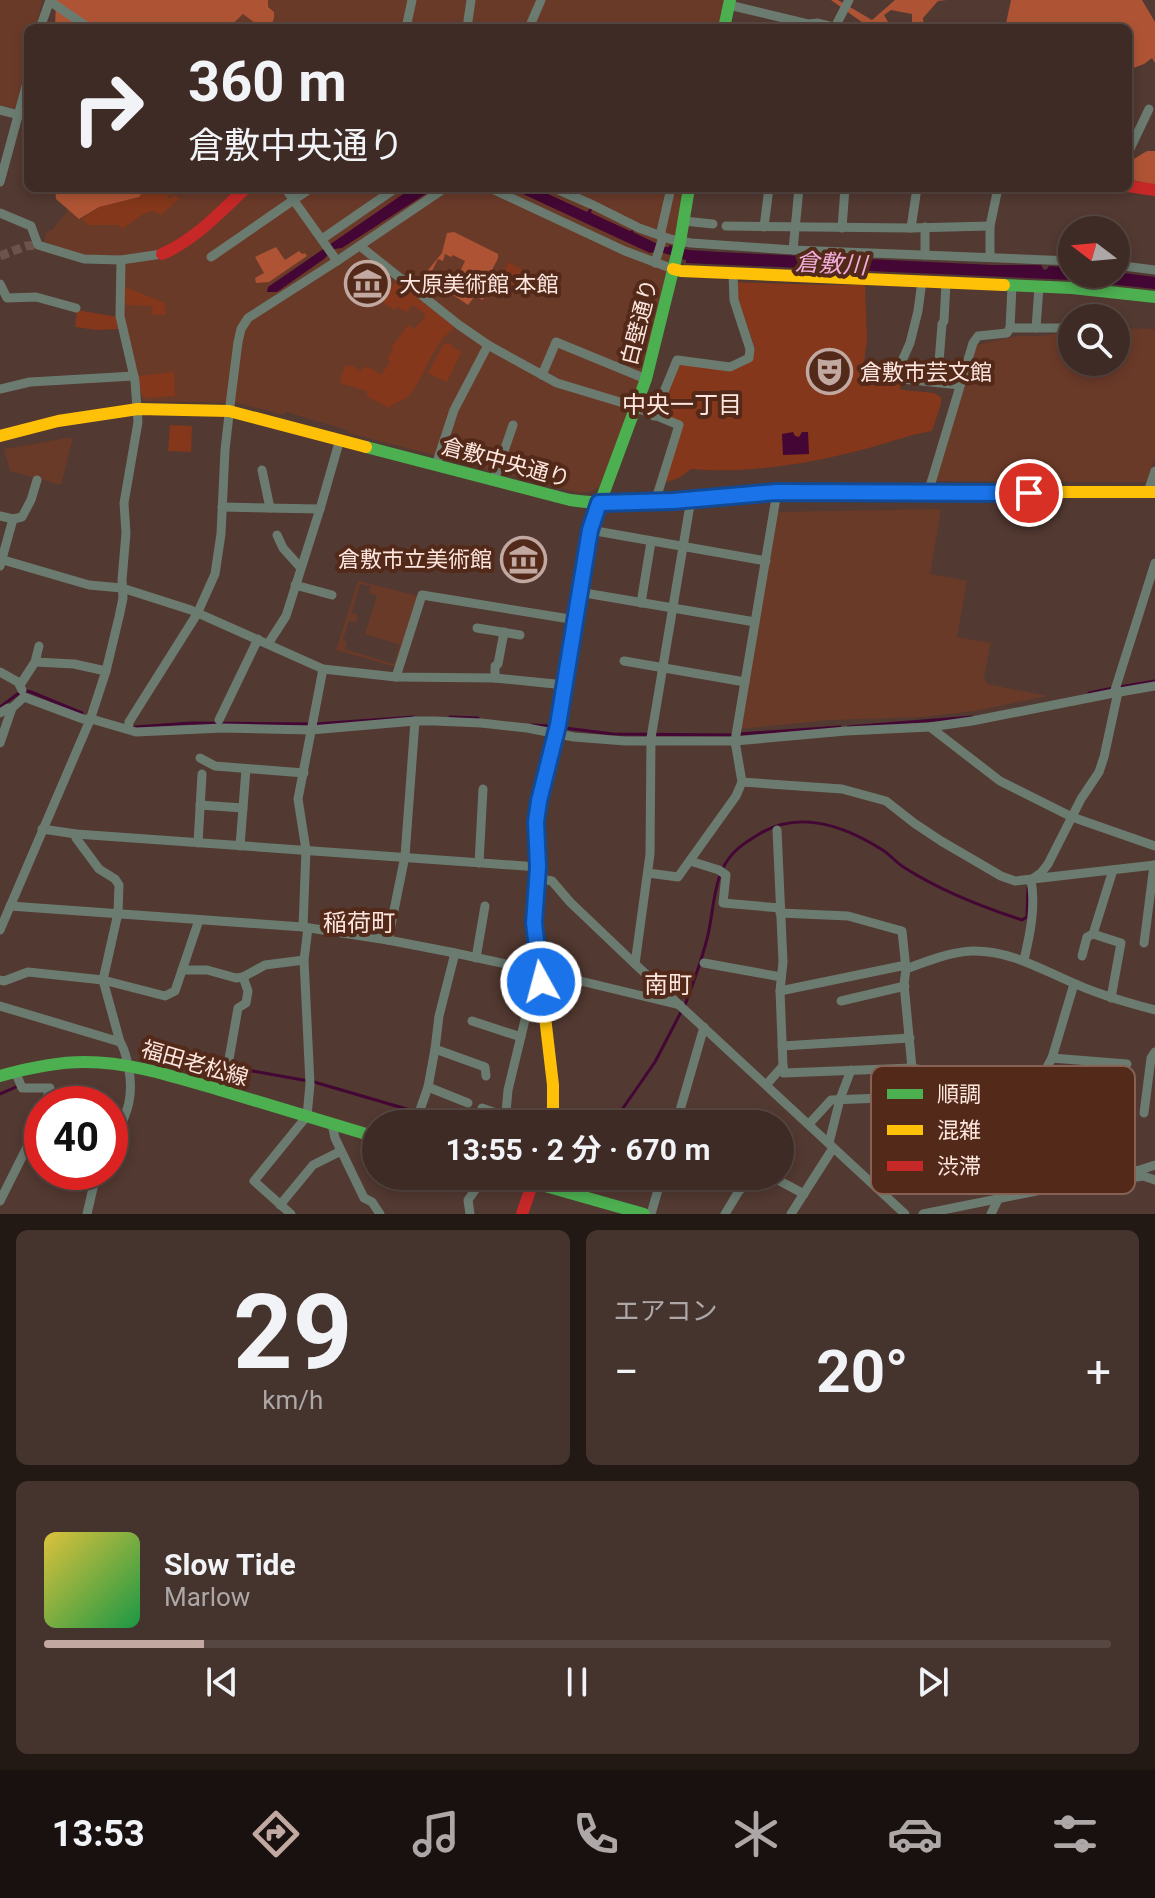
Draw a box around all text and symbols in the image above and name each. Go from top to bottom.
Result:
text: 360 m [188,49,347,115]
icon: right [56,56,160,160]
text: 倉敷中央通り [188,125,404,167]
north arrow [1058,216,1130,288]
map controls [1058,216,1130,376]
water label: 倉敷川 [794,248,871,280]
museum icon: 大原美術館 本館 [344,260,392,308]
place label: 大原美術館 本館 [399,272,558,297]
street label: 白壁通り [617,276,662,368]
button: search [1058,304,1130,376]
theatre icon: 倉敷市芸文館 [805,348,853,396]
place label: 倉敷市芸文館 [860,360,992,385]
district label: 中央一丁目 [622,391,742,419]
street label: 倉敷中央通り [439,433,573,492]
pin [995,459,1063,527]
icon: arrive [1007,471,1051,515]
museum icon: 倉敷市立美術館 [499,535,547,583]
place label: 倉敷市立美術館 [338,547,492,572]
district label: 稲荷町 [323,909,395,937]
position arrow [499,940,583,1024]
district label: 南町 [644,971,692,999]
street label: 福田老松線 [139,1036,251,1091]
legend [871,1066,1135,1194]
text: 順調 [937,1082,981,1107]
speed limit sign: 40 [24,1086,128,1190]
text: 混雑 [937,1118,981,1143]
text: 13:55 · 2 分 · 670 m [446,1132,710,1167]
text: 渋滞 [937,1154,981,1179]
text: 29 [233,1272,352,1393]
text: エアコン [614,1296,718,1326]
text: 20° [816,1336,908,1407]
text: − [614,1346,639,1398]
text: + [1086,1346,1111,1398]
text: km/h [262,1385,323,1415]
text: Slow Tide [164,1547,296,1582]
text: Marlow [164,1582,250,1612]
icon: previous [200,1660,244,1704]
icon: pause [555,1660,599,1704]
icon: next [911,1660,955,1704]
icon: directions [248,1806,304,1862]
icon: music [408,1806,464,1862]
icon: phone [568,1806,624,1862]
icon: climate [728,1806,784,1862]
icon: car [887,1806,943,1862]
icon: filters [1047,1806,1103,1862]
text: 13:53 [52,1813,145,1855]

